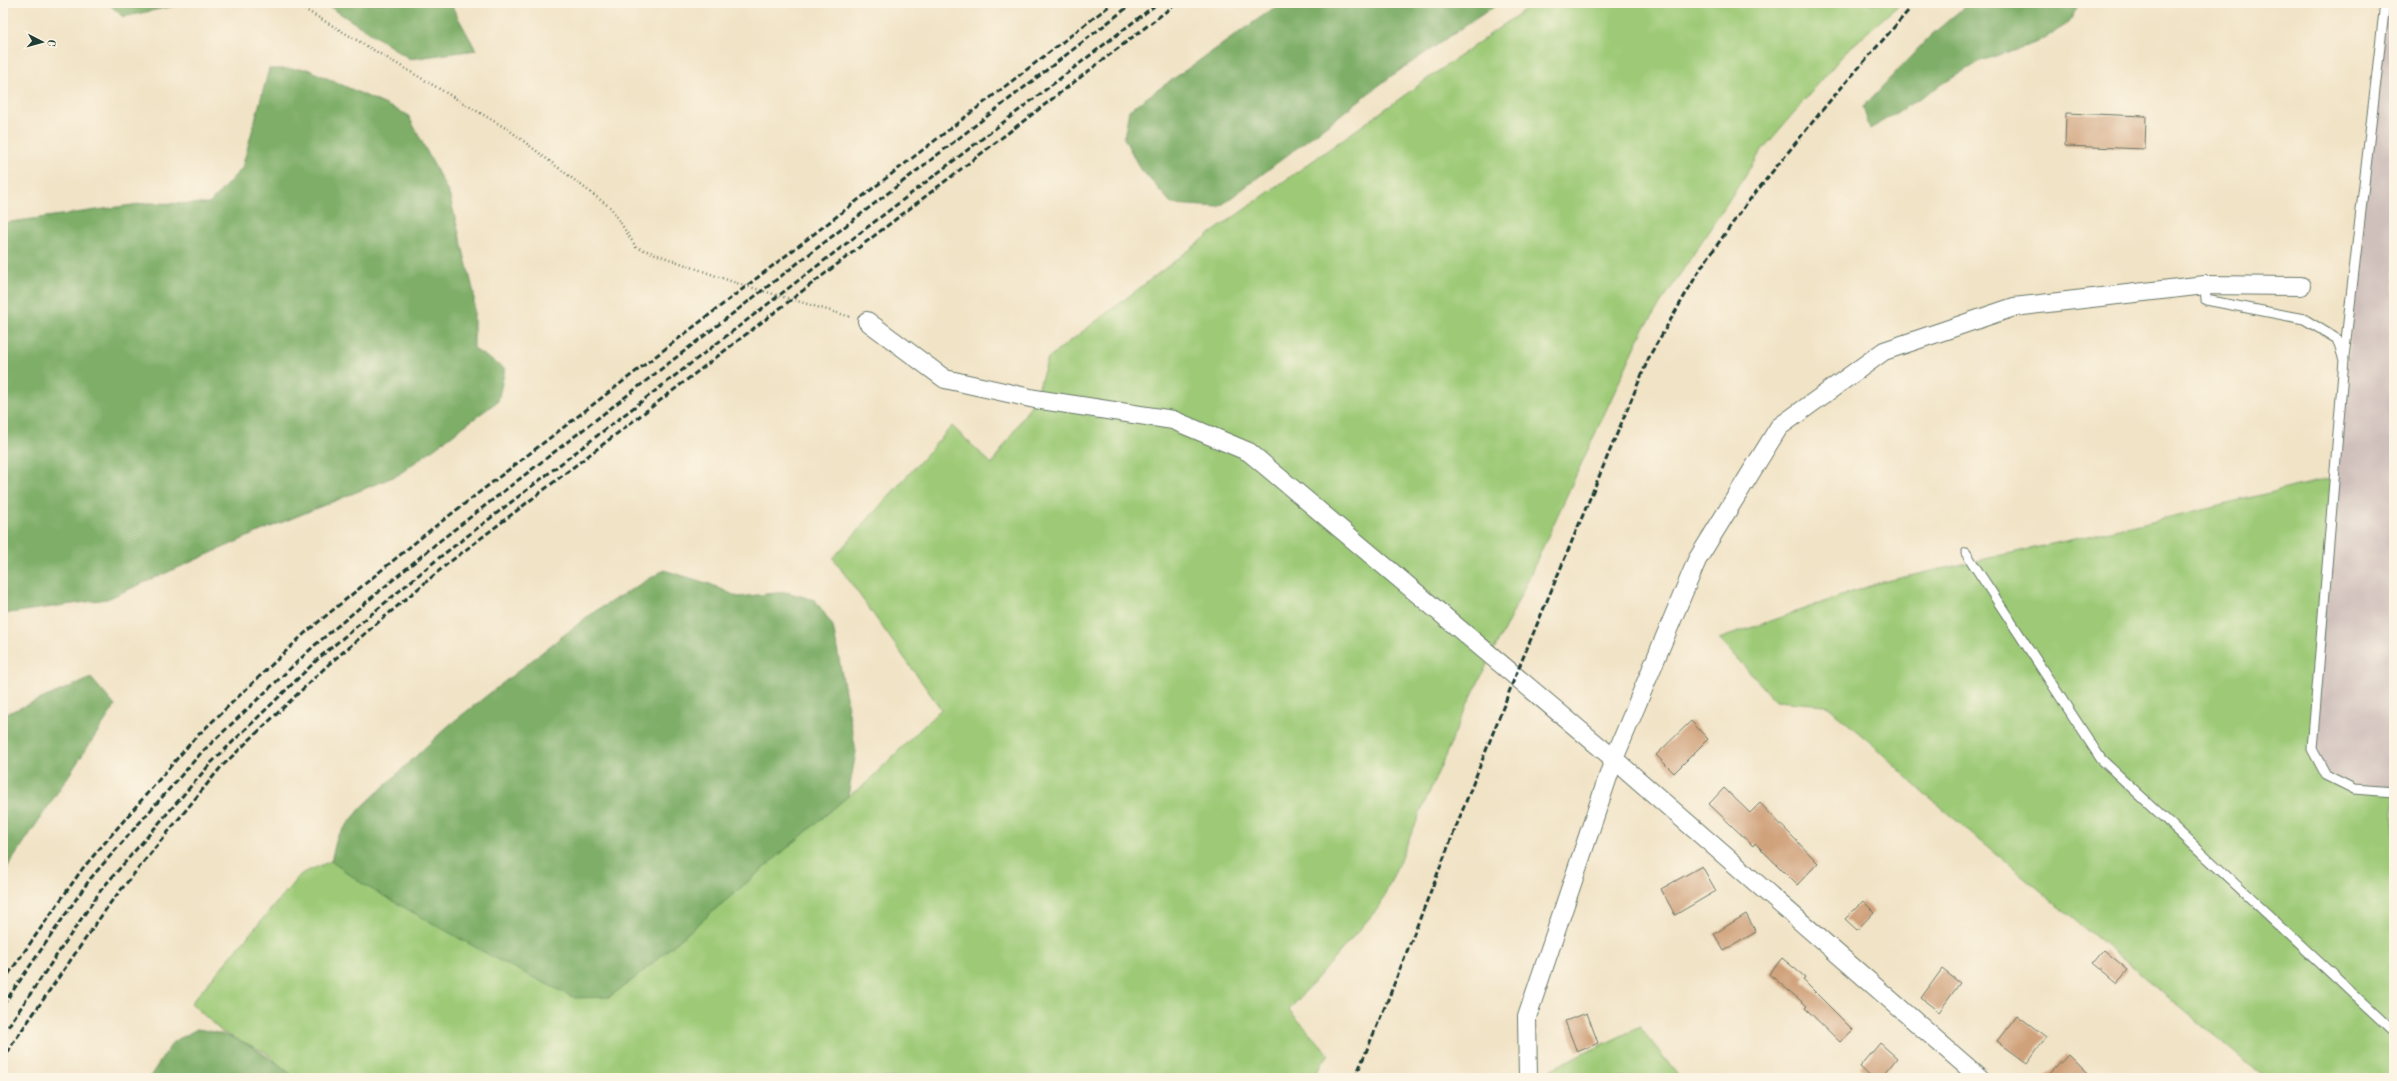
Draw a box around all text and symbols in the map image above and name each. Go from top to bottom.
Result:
north arrow [22,22,62,62]
text: С [45,39,56,47]

